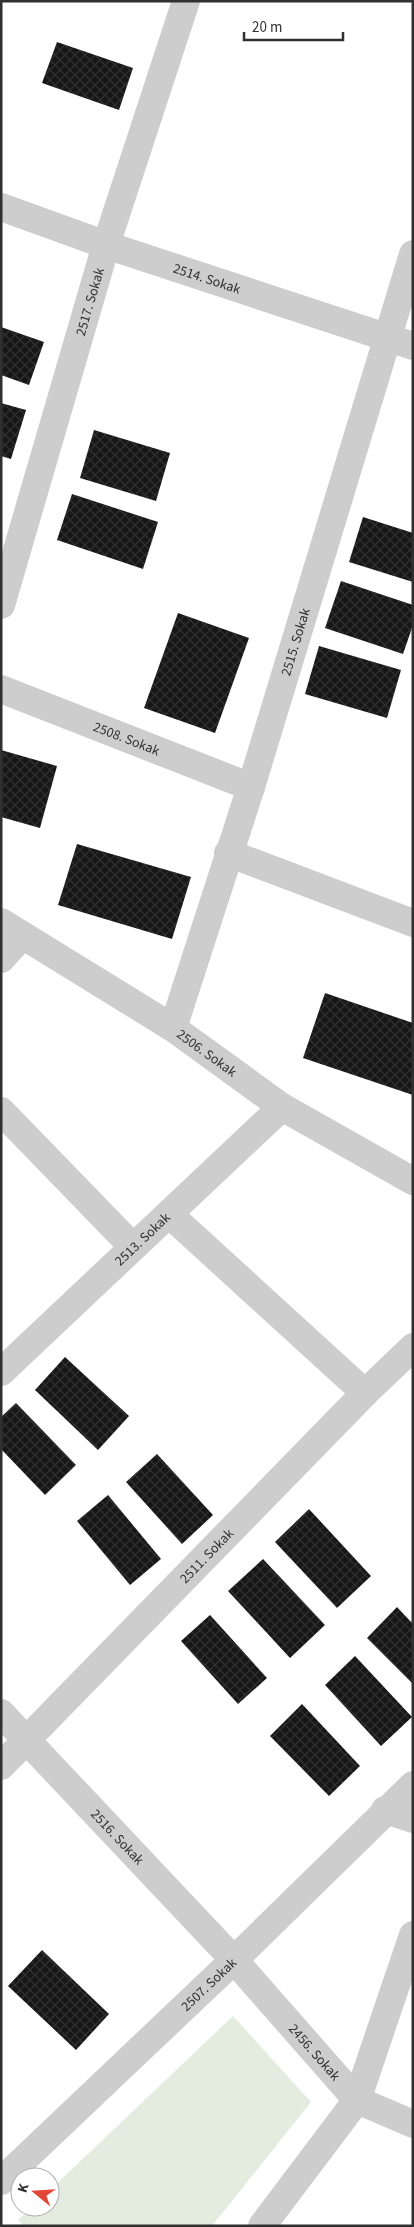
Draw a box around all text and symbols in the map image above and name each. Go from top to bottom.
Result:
scale bar [244,10,343,42]
text: 20 m [252,17,282,38]
street label: 2514. Sokak [170,259,243,300]
street label: 2517. Sokak [71,265,110,338]
street label: 2515. Sokak [276,606,316,679]
street label: 2508. Sokak [90,717,163,761]
street label: 2506. Sokak [172,1025,241,1082]
street label: 2513. Sokak [110,1208,175,1271]
street label: 2511. Sokak [175,1524,239,1588]
street label: 2516. Sokak [86,1805,148,1870]
street label: 2507. Sokak [177,1954,242,2016]
street label: 2456. Sokak [283,2020,345,2086]
north arrow [10,2167,60,2217]
text: K [13,2181,35,2195]

